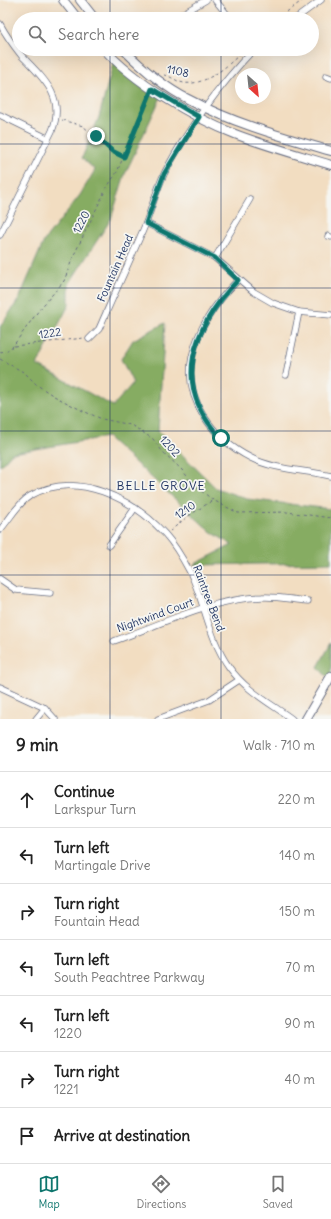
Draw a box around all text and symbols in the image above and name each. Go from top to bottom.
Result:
search box [12,12,319,56]
icon: search [26,23,48,45]
text: Search here [58,25,139,44]
street label: 1108 [166,62,190,80]
north arrow [235,68,271,104]
route end [87,127,105,145]
street label: 1220 [69,208,93,236]
street label: Fountain Head [94,232,136,304]
street label: 1222 [38,325,62,341]
route start [212,429,230,447]
street label: 1202 [157,433,183,459]
district label: BELLE GROVE [117,478,205,493]
street label: 1210 [172,498,198,522]
street label: Raintree Bend [190,563,228,634]
street label: Nightwind Court [115,595,196,635]
text: 9 min [16,734,58,756]
text: Walk · 710 m [243,737,315,754]
text: Continue [54,782,115,801]
icon: ahead [16,789,38,811]
text: 220 m [278,791,315,808]
text: Larkspur Turn [54,801,136,818]
text: Turn left [54,838,109,857]
icon: left [16,845,38,867]
text: 140 m [279,847,315,864]
text: Martingale Drive [54,857,150,874]
text: Turn right [54,894,119,913]
icon: right [16,901,38,923]
text: 150 m [279,903,315,920]
text: Fountain Head [54,913,140,930]
text: Turn left [54,950,109,969]
icon: left [16,957,38,979]
text: 70 m [286,959,315,976]
text: South Peachtree Parkway [54,969,205,986]
text: Turn left [54,1006,109,1025]
icon: left [16,1013,38,1035]
text: 90 m [284,1015,315,1032]
text: 1220 [54,1025,82,1042]
text: Turn right [54,1062,119,1081]
icon: right [16,1069,38,1091]
text: 40 m [284,1071,315,1088]
text: 1221 [54,1081,79,1098]
icon: arrive [16,1125,38,1147]
text: Arrive at destination [54,1126,190,1145]
tab: Map [38,1173,60,1211]
tab: Directions [137,1173,186,1211]
tab: Saved [263,1173,293,1211]

